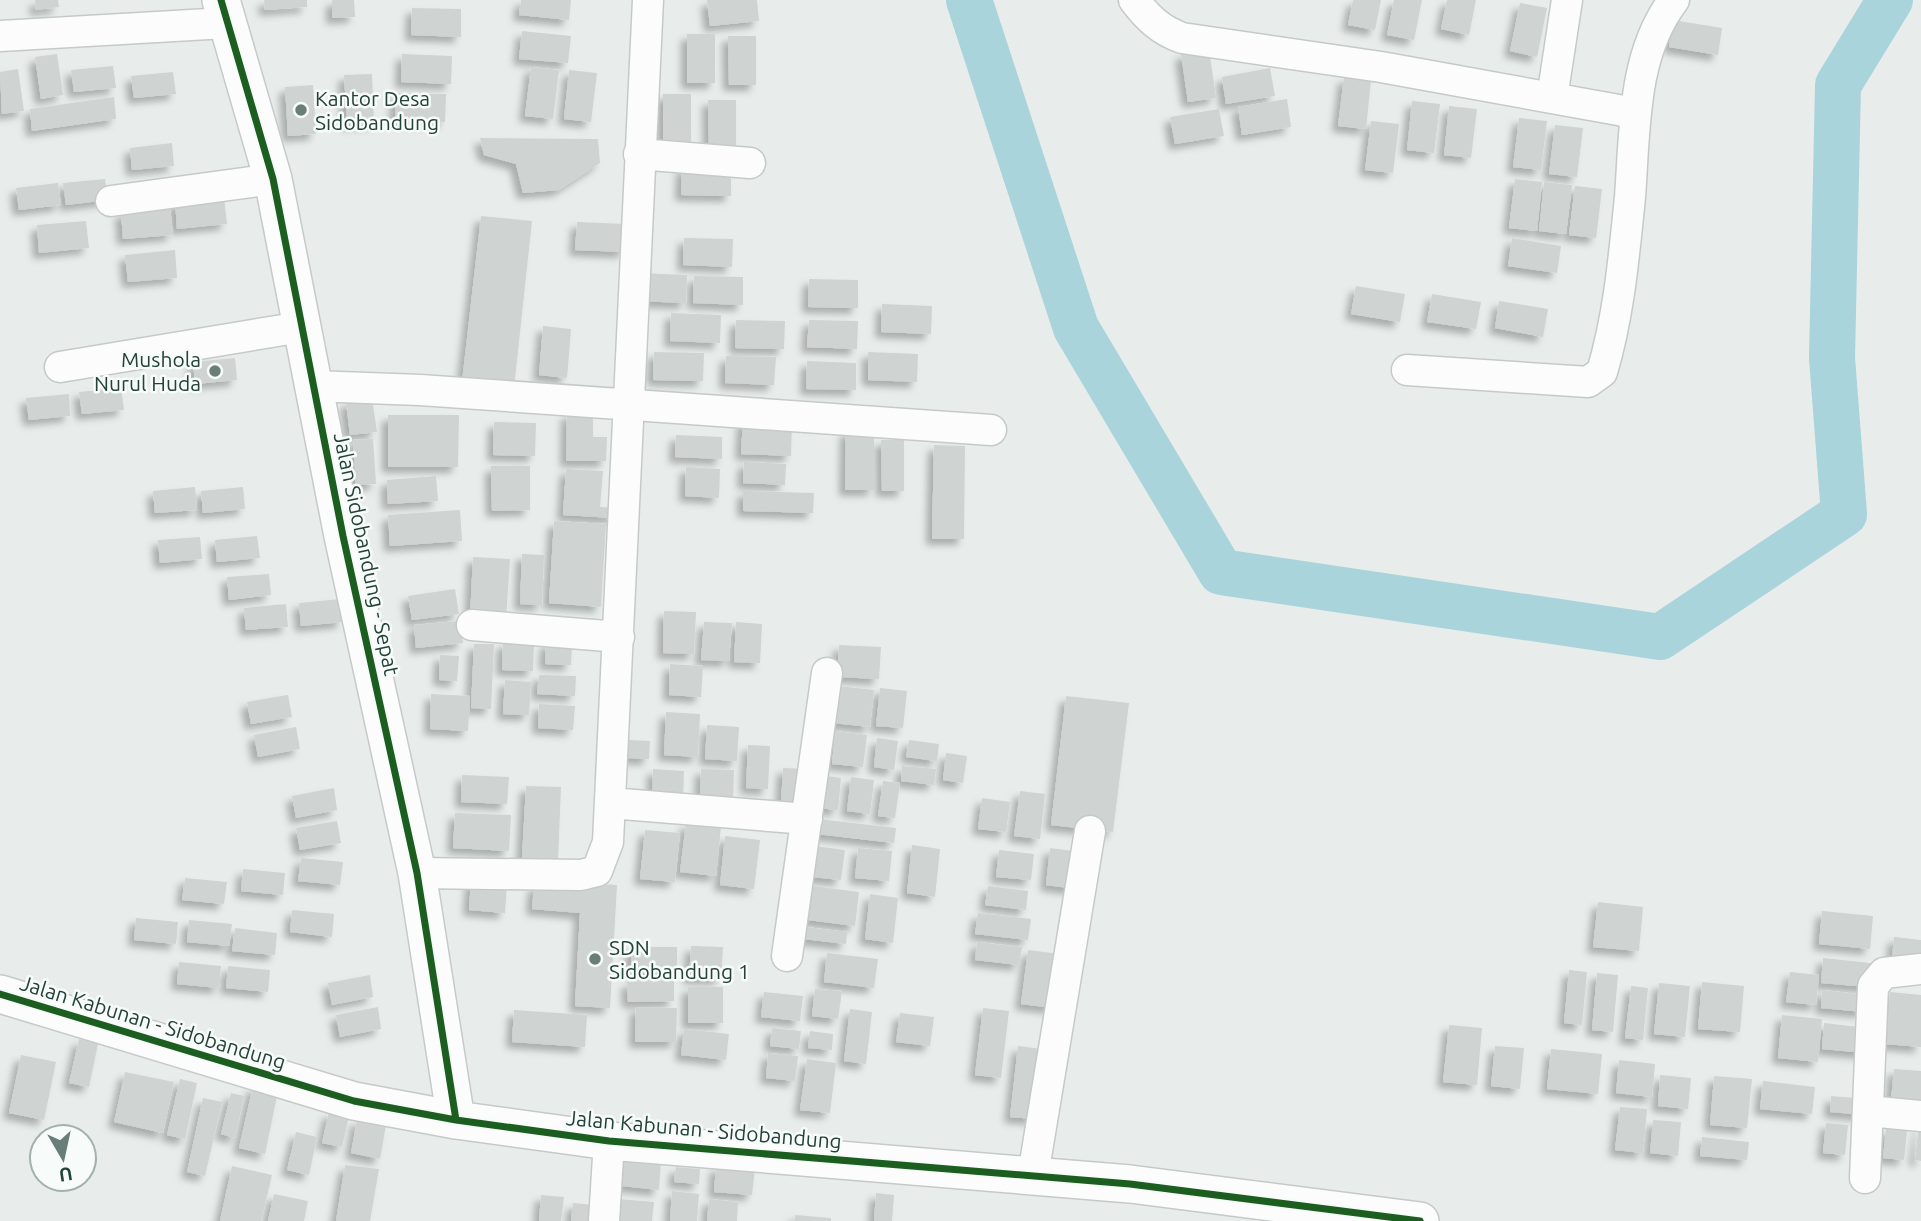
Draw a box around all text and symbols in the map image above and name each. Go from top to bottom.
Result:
place label: Kantor Desa Sidobandung [315,86,439,134]
marker: Kantor Desa Sidobandung [293,102,309,118]
place label: Mushola Nurul Huda [94,347,201,395]
marker: Mushola Nurul Huda [207,363,223,379]
street label: Jalan Sidobandung - Sepat [329,430,405,678]
place label: SDN Sidobandung 1 [609,935,750,983]
marker: SDN Sidobandung 1 [587,951,603,967]
street label: Jalan Kabunan - Sidobandung [17,970,289,1074]
street label: Jalan Kabunan - Sidobandung [565,1105,843,1153]
north arrow [28,1123,98,1193]
text: U [57,1163,74,1187]

